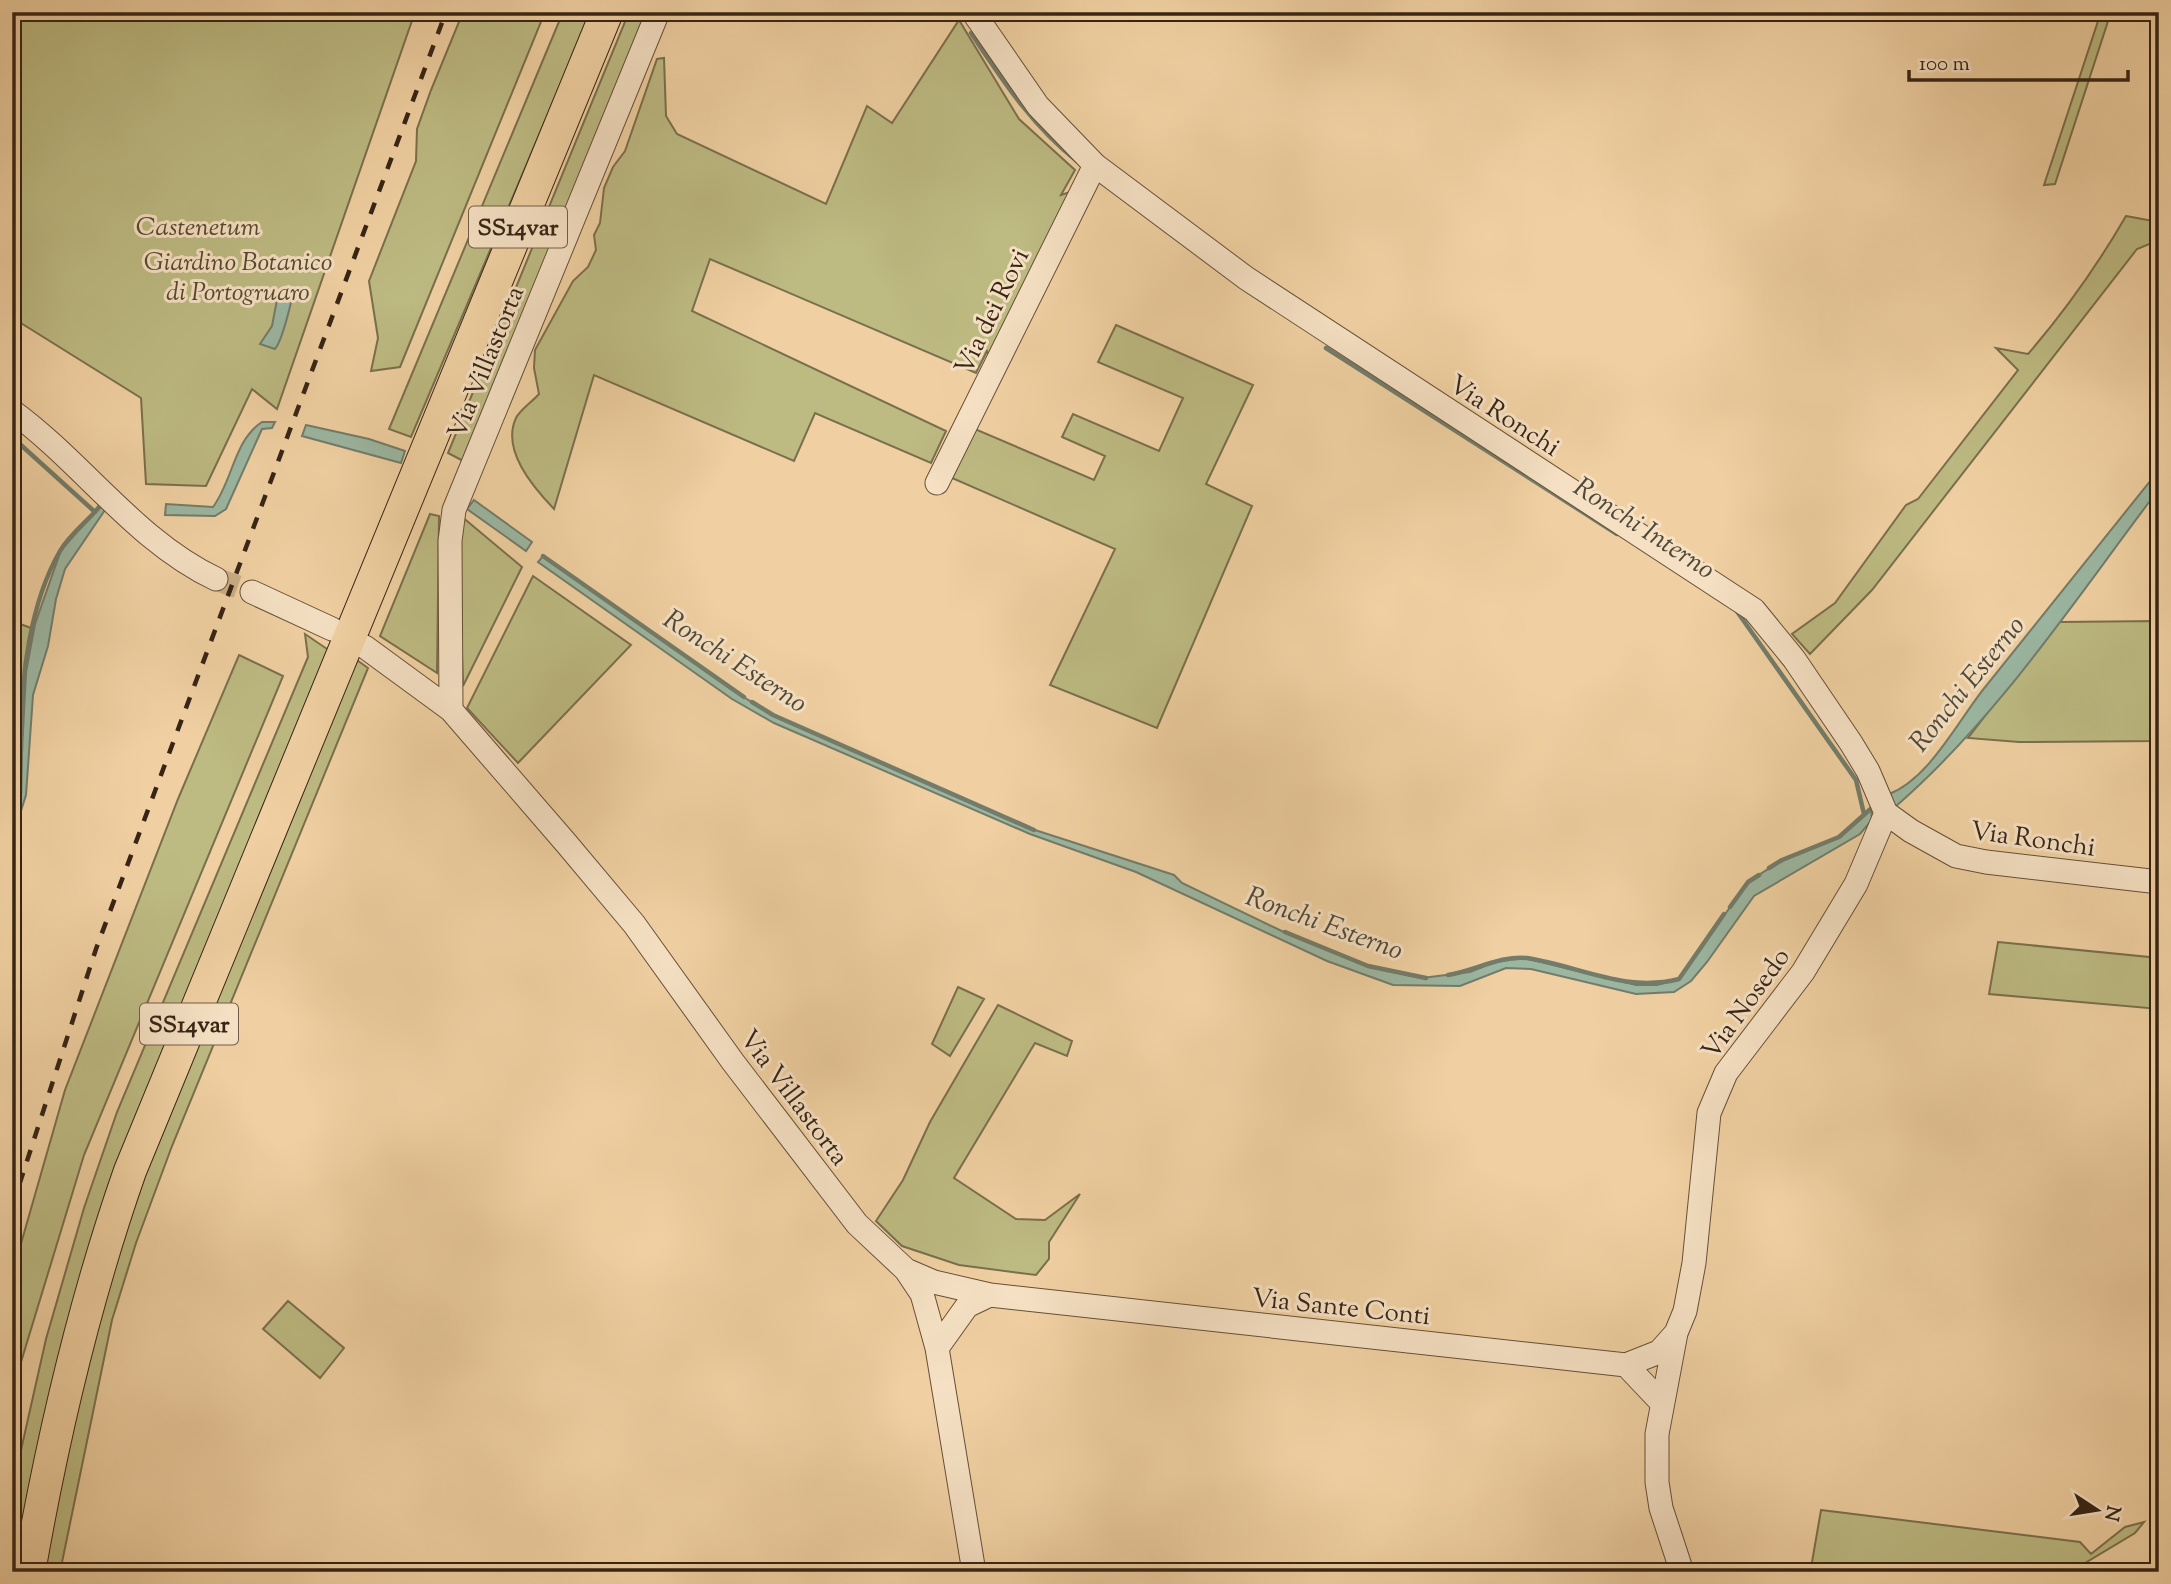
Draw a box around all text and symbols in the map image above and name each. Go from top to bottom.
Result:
scale bar [1909,38,2127,82]
text: 100 m [1919,50,1970,80]
road number: SS14var [469,207,567,248]
park label: Castenetum [136,210,260,247]
street label: Via dei Rovi [947,243,1040,381]
park label: Giardino Botanico di Portogruaro [144,245,332,312]
street label: Via Villastorta [440,281,535,445]
street label: Via Ronchi [1441,367,1566,467]
water label: Ronchi Interno [1565,469,1722,590]
water label: Ronchi Esterno [654,601,814,724]
water label: Ronchi Esterno [1901,608,2036,762]
street label: Via Ronchi [1968,813,2098,868]
water label: Ronchi Esterno [1240,878,1408,972]
street label: Via Nosedo [1694,941,1800,1068]
road number: SS14var [140,1004,238,1044]
street label: Via Villastorta [730,1023,856,1174]
street label: Via Sante Conti [1250,1281,1432,1336]
north arrow [2062,1476,2132,1546]
text: N [2096,1503,2126,1523]

